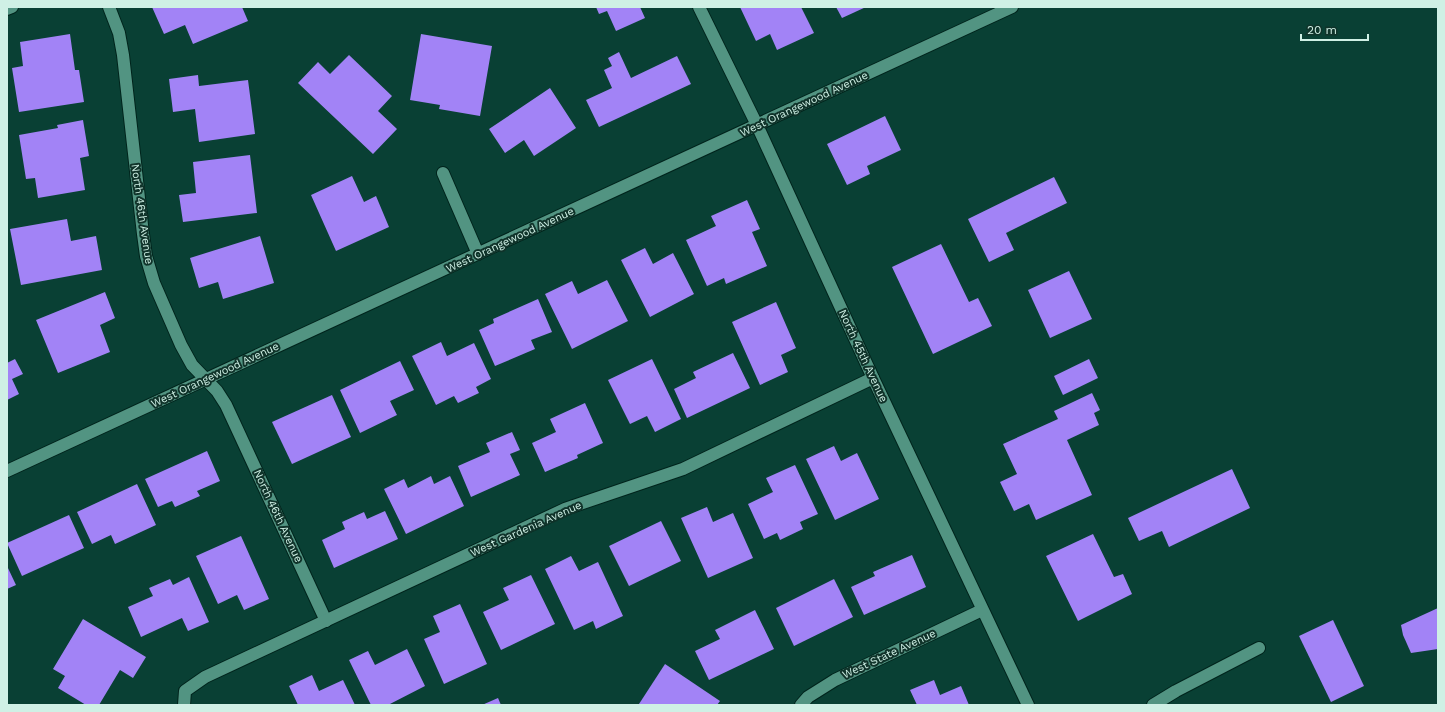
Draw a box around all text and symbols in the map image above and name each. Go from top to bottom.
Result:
scale bar [1301,16,1368,42]
text: 20 m [1307,23,1337,37]
street label: West Orangewood Avenue [738,69,870,139]
street label: North 46th Avenue [129,163,155,265]
street label: West Orangewood Avenue [444,205,576,275]
street label: North 45th Avenue [836,308,890,404]
street label: West Orangewood Avenue [149,340,281,410]
street label: North 46th Avenue [251,467,305,565]
street label: West Gardenia Avenue [468,499,584,559]
street label: West State Avenue [840,627,938,681]

